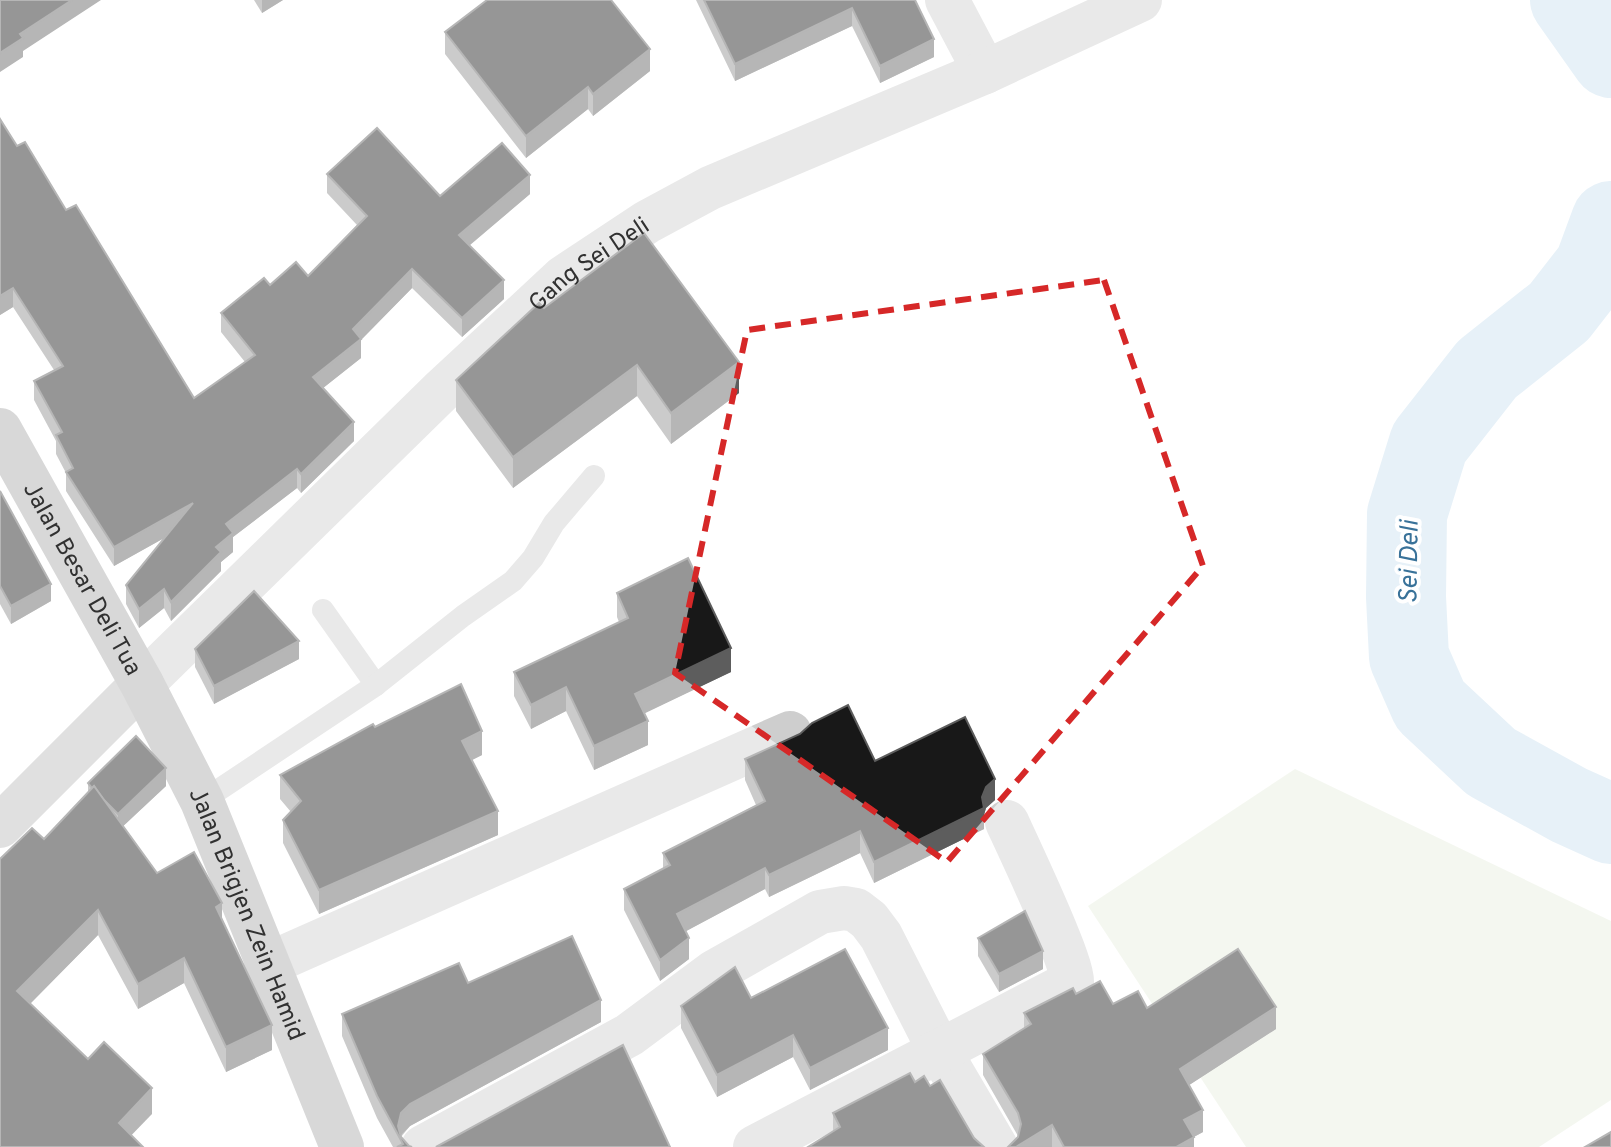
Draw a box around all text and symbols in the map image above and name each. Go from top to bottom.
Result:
street label: Gang Sei Deli [523,212,656,319]
street label: Jalan Besar Deli Tua [15,477,147,681]
water label: Sei Deli [1393,518,1428,604]
street label: Jalan Brigjen Zein Hamid [181,783,310,1045]

